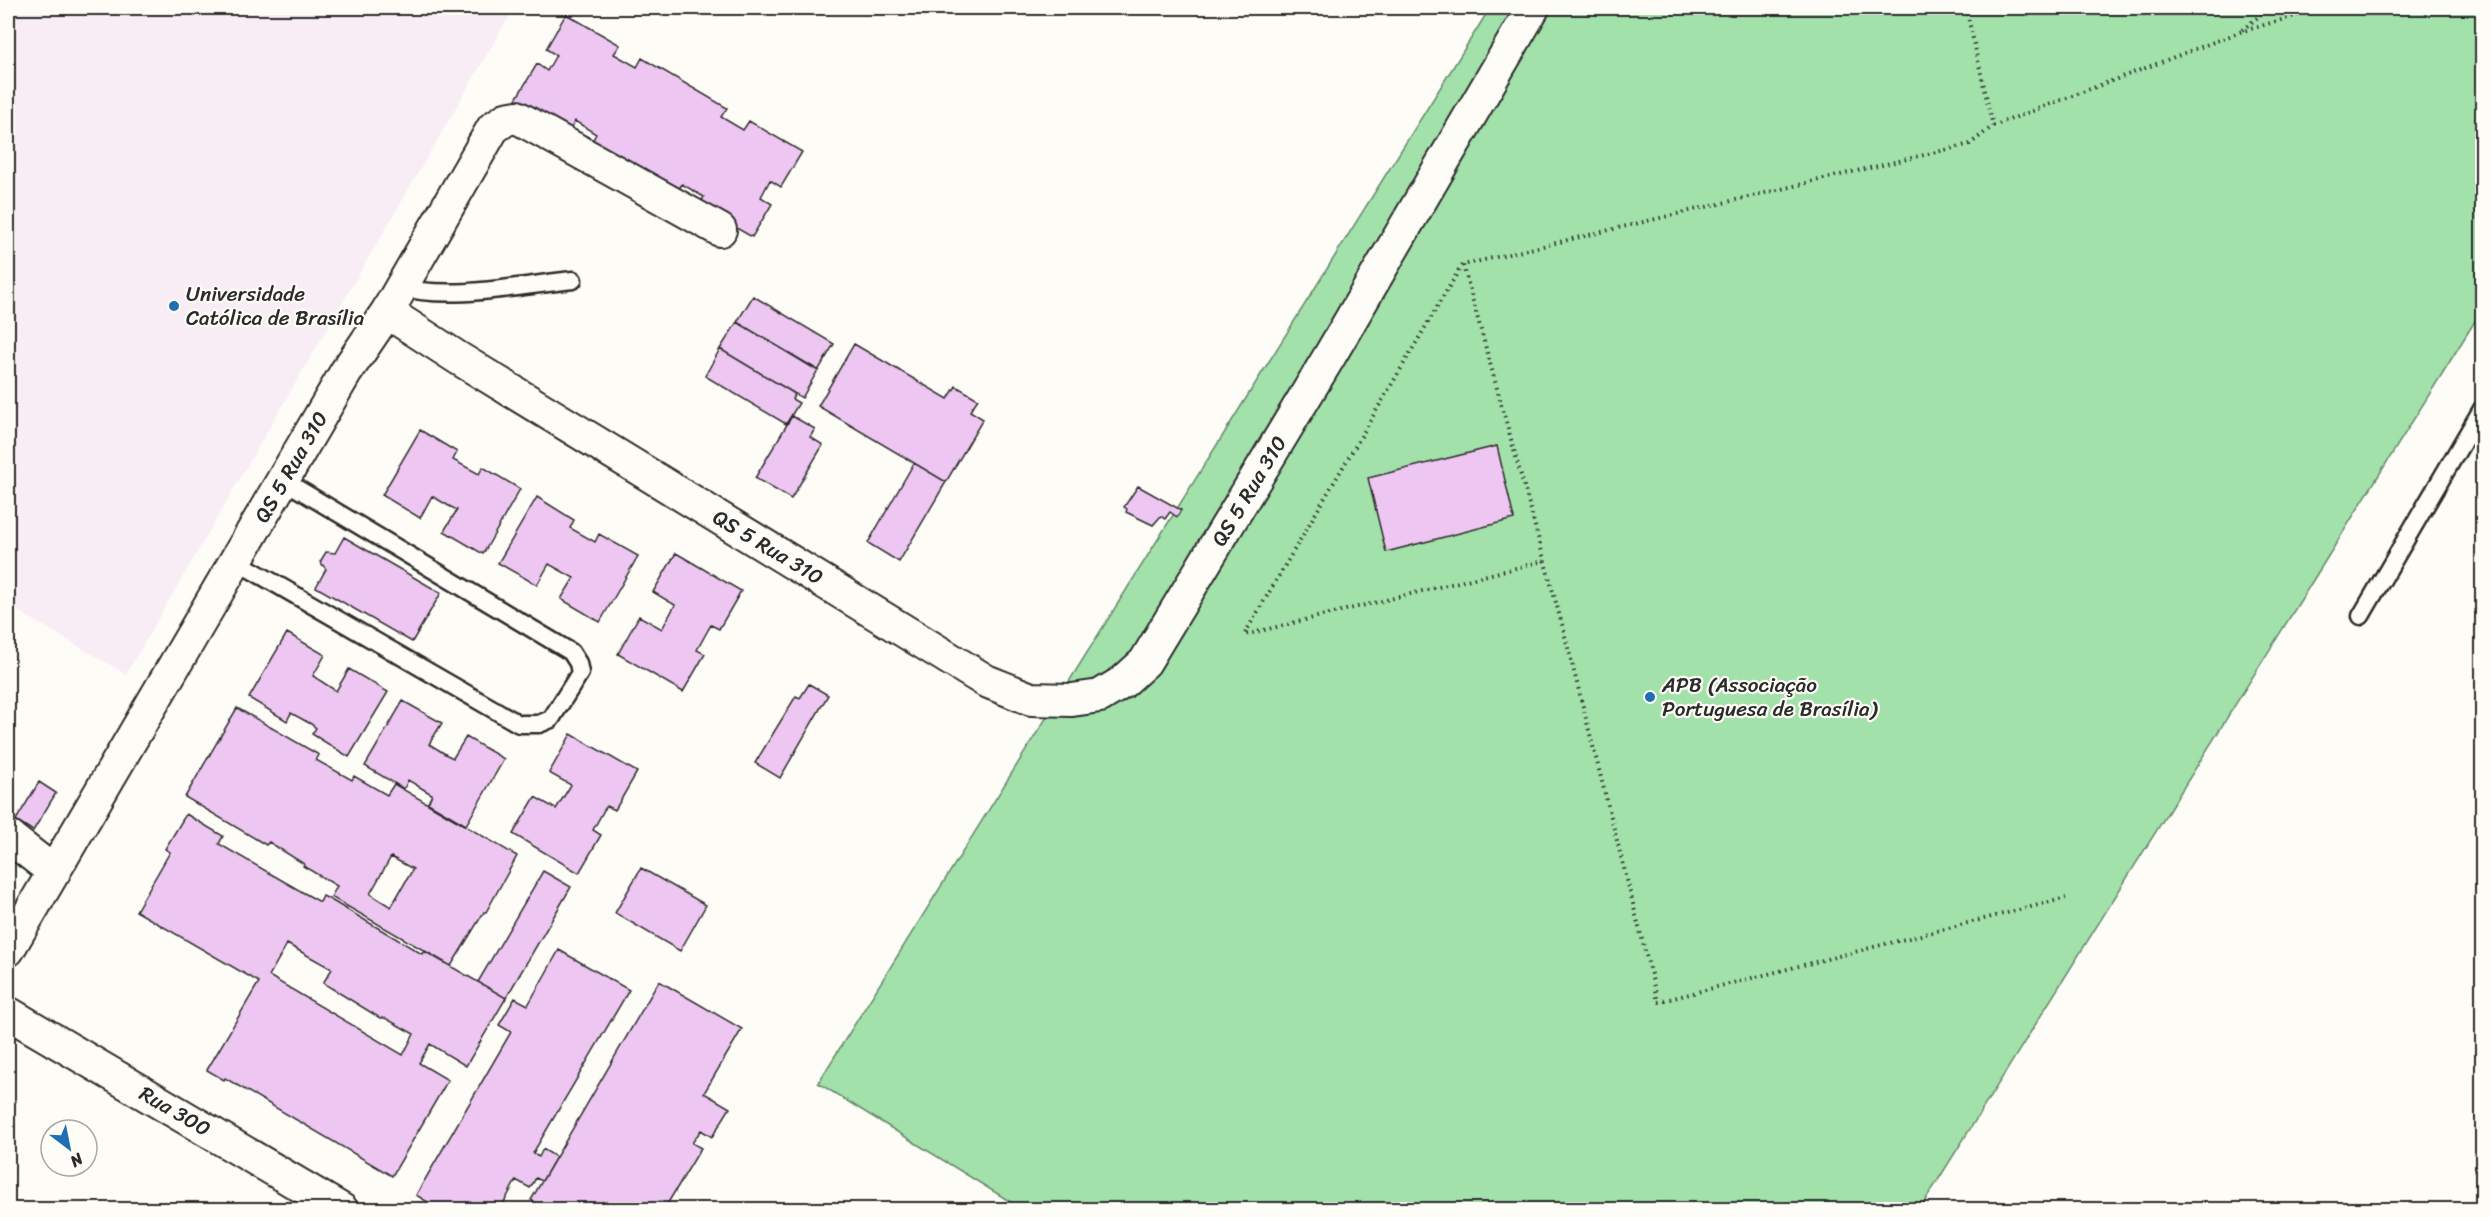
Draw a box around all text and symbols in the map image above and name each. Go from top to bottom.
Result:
place label: Universidade Católica de Brasília [186,275,365,337]
marker: Universidade Católica de Brasília [167,299,181,313]
street label: QS 5 Rua 310 [244,404,338,530]
street label: QS 5 Rua 310 [1201,428,1297,554]
street label: QS 5 Rua 310 [705,499,831,595]
place label: APB (Associação Portuguesa de Brasília) [1661,666,1879,728]
marker: APB (Associação Portuguesa de Brasília) [1643,690,1657,704]
street label: Rua 300 [132,1075,218,1147]
north arrow [39,1118,99,1178]
text: N [64,1145,90,1176]

